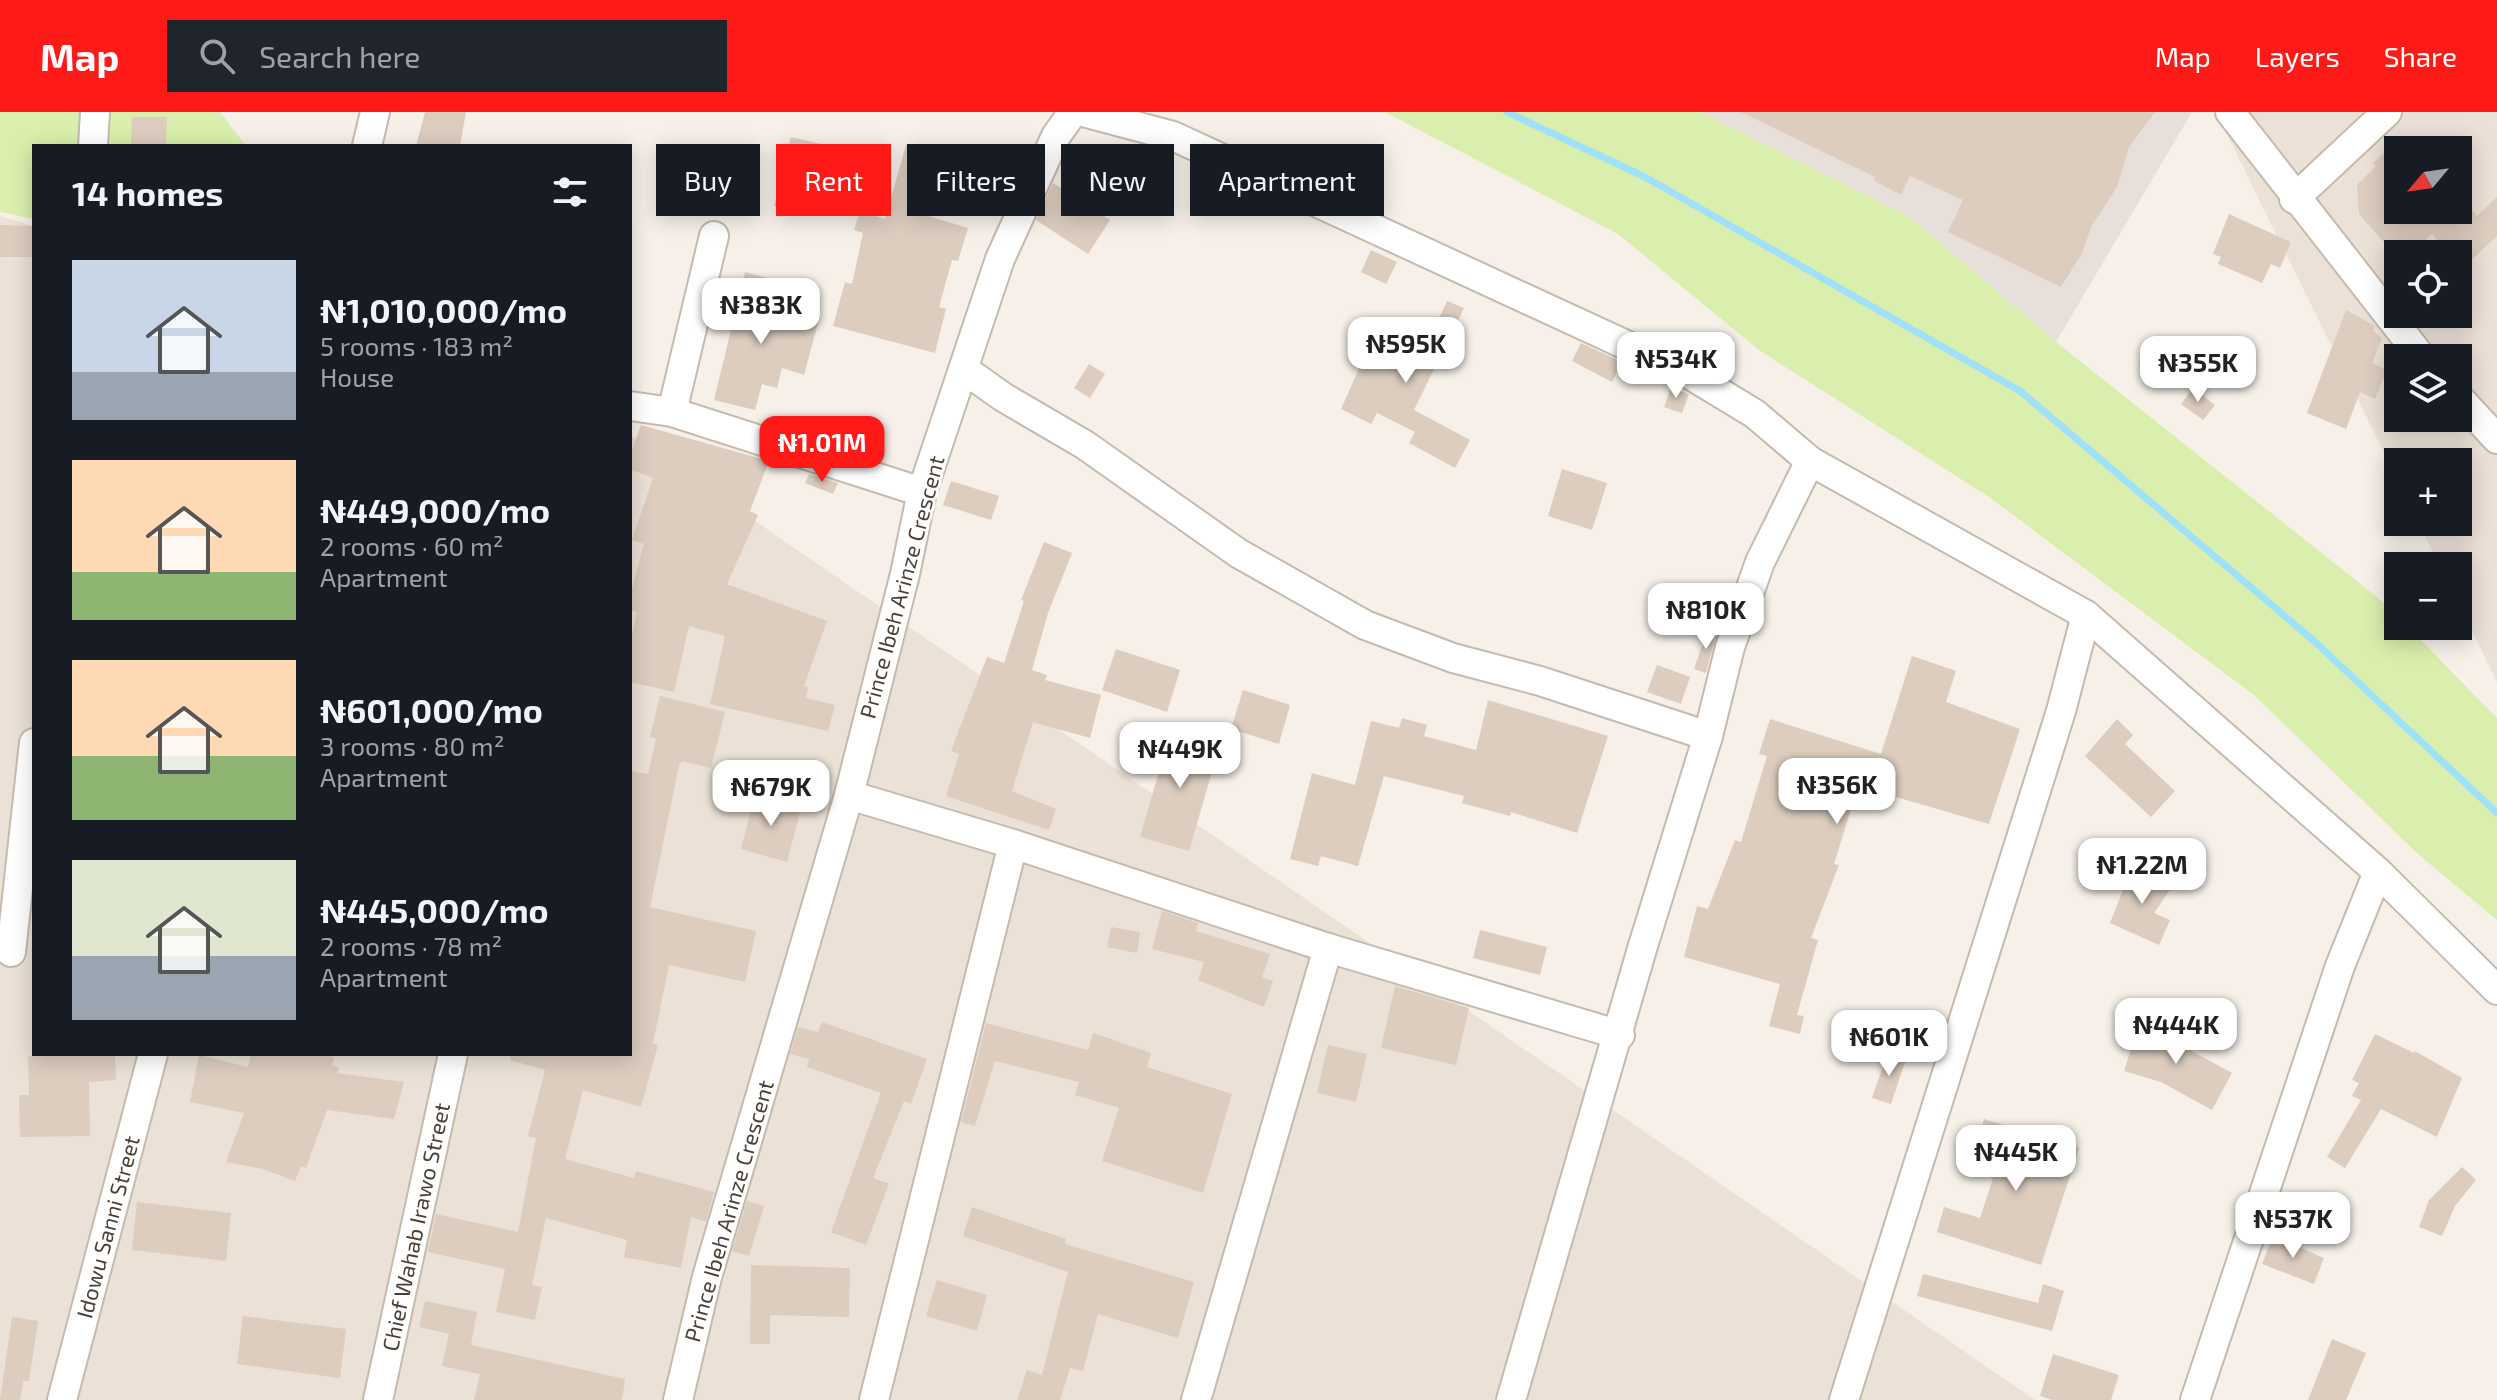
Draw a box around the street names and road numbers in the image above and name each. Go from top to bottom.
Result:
street label: Prince Ibeh Arinze Crescent [853,453,949,721]
street label: Prince Ibeh Arinze Crescent [678,1077,778,1345]
street label: Chief Wahab Irawo Street [376,1100,454,1353]
street label: Idowu Sanni Street [70,1133,144,1321]

